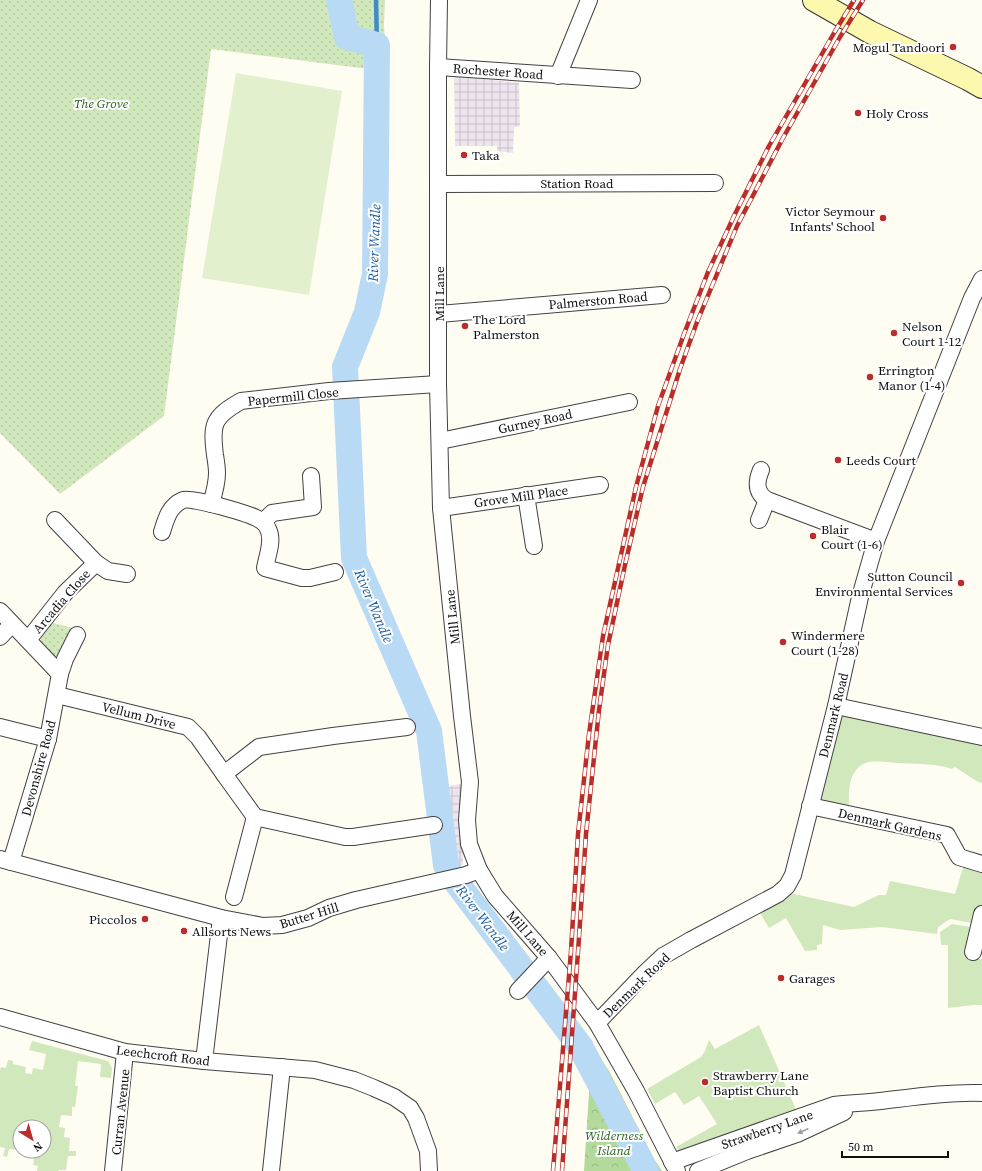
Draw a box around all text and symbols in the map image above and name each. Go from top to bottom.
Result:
place label: Mogul Tandoori [853,39,945,56]
marker: Mogul Tandoori [948,42,958,52]
street label: Rochester Road [452,60,544,83]
park label: The Grove [74,95,129,112]
place label: Holy Cross [866,105,929,122]
marker: Holy Cross [853,108,863,118]
place label: Taka [472,147,500,164]
marker: Taka [459,150,469,160]
street label: Station Road [541,175,614,192]
water label: River Wandle [363,203,385,283]
place label: Victor Seymour Infants' School [785,203,875,235]
marker: Victor Seymour Infants' School [878,213,888,223]
street label: Mill Lane [431,266,448,322]
street label: Palmerston Road [548,288,649,313]
place label: The Lord Palmerston [473,311,540,343]
place label: Nelson Court 1-12 [902,318,961,350]
marker: The Lord Palmerston [460,321,470,331]
marker: Nelson Court 1-12 [889,328,899,338]
place label: Errington Manor (1-4) [878,362,945,394]
marker: Errington Manor (1-4) [865,372,875,382]
street label: Papermill Close [247,383,340,410]
street label: Gurney Road [496,405,574,438]
place label: Leeds Court [846,452,917,469]
marker: Leeds Court [833,455,843,465]
street label: Grove Mill Place [473,481,570,512]
place label: Blair Court (1-6) [821,521,883,553]
marker: Blair Court (1-6) [808,531,818,541]
water label: River Wandle [349,565,399,646]
street label: Arcadia Close [29,566,94,637]
place label: Sutton Council Environmental Services [815,568,953,600]
marker: Sutton Council Environmental Services [956,578,966,588]
street label: Mill Lane [441,588,464,645]
place label: Windermere Court (1-28) [791,627,865,659]
marker: Windermere Court (1-28) [778,637,788,647]
street label: Denmark Road [815,670,852,759]
street label: Vellum Drive [100,698,178,733]
street label: Devonshire Road [17,718,60,818]
street label: Denmark Gardens [836,804,944,845]
water label: River Wandle [451,880,515,955]
street label: Butter Hill [277,898,341,933]
street label: Mill Lane [503,907,552,960]
place label: Piccolos [89,911,137,928]
marker: Piccolos [140,914,150,924]
place label: Allsorts News [192,923,272,940]
marker: Allsorts News [179,926,189,936]
street label: Denmark Road [599,949,674,1022]
place label: Garages [789,970,835,987]
marker: Garages [776,973,786,983]
street label: Leechcroft Road [115,1041,212,1070]
place label: Strawberry Lane Baptist Church [713,1067,809,1099]
street label: Curran Avenue [108,1068,134,1156]
marker: Strawberry Lane Baptist Church [700,1077,710,1087]
street label: Strawberry Lane [719,1106,816,1153]
north arrow [12,1119,52,1159]
park label: Wilderness Island [585,1127,643,1159]
one-way arrow [797,1128,808,1134]
scale bar [842,1133,948,1159]
text: N [30,1138,45,1155]
text: 50 m [848,1139,874,1155]

